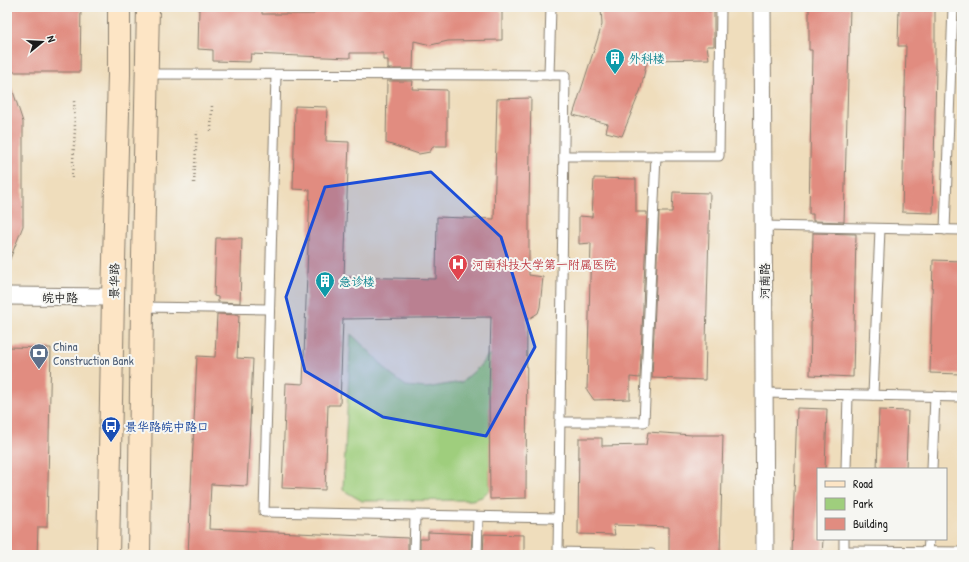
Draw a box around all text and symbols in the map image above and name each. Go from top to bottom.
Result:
north arrow [22,22,62,62]
text: N [44,34,59,44]
building icon: 外科楼 [604,47,626,75]
place label: 外科楼 [629,50,665,67]
hospital icon: 河南科技大学第一附属医院 [447,253,469,281]
place label: 河南科技大学第一附属医院 [472,256,616,273]
street label: 景华路 [105,263,123,299]
street label: 河南路 [756,263,773,299]
building icon: 急诊楼 [314,270,336,298]
place label: 急诊楼 [339,273,375,290]
street label: 皖中路 [42,289,78,306]
place label: China Construction Bank [53,338,134,369]
bank icon: China Construction Bank [28,342,50,370]
bus stop icon: 景华路皖中路口 [100,415,122,443]
place label: 景华路皖中路口 [125,418,209,435]
legend [817,468,947,540]
text: Road [853,475,873,492]
text: Park [853,495,873,512]
text: Building [853,515,888,532]

